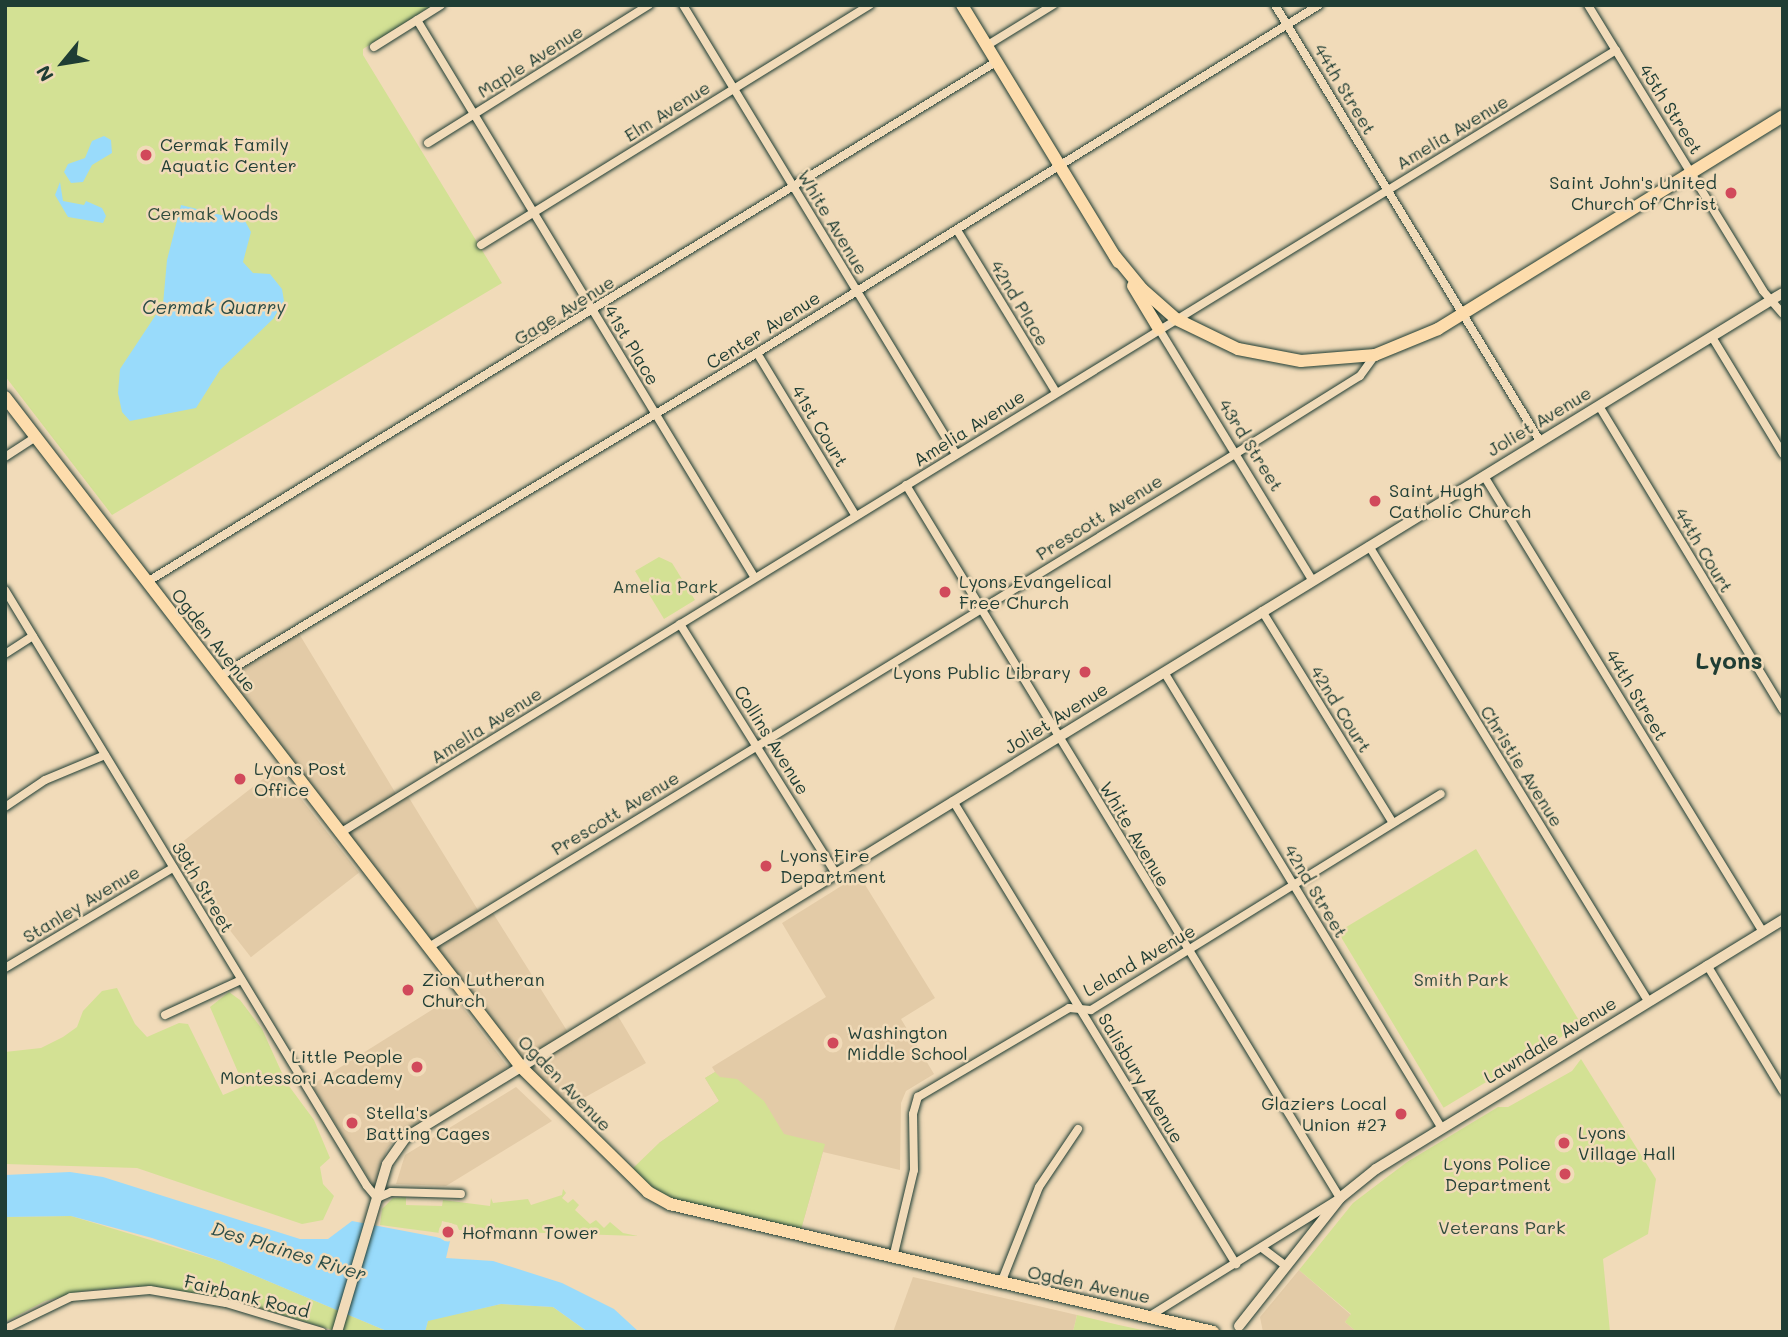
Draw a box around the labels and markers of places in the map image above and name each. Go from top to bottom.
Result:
place label: Cermak Family Aquatic Center [160,134,297,176]
marker: Cermak Family Aquatic Center [138,147,154,163]
place label: Saint John's United Church of Christ [1549,172,1717,214]
marker: Saint John's United Church of Christ [1723,185,1739,201]
place label: Saint Hugh Catholic Church [1389,480,1531,522]
marker: Saint Hugh Catholic Church [1367,493,1383,509]
place label: Lyons Evangelical Free Church [959,571,1112,614]
marker: Lyons Evangelical Free Church [937,584,953,600]
place label: Lyons Public Library [893,661,1071,683]
marker: Lyons Public Library [1077,664,1093,680]
place label: Lyons Post Office [254,758,346,800]
marker: Lyons Post Office [232,771,248,787]
place label: Lyons Fire Department [780,845,886,888]
marker: Lyons Fire Department [758,858,774,874]
place label: Zion Lutheran Church [422,969,545,1012]
marker: Zion Lutheran Church [400,982,416,998]
place label: Washington Middle School [847,1022,968,1064]
marker: Washington Middle School [825,1035,841,1051]
place label: Little People Montessori Academy [220,1046,403,1088]
marker: Little People Montessori Academy [409,1059,425,1075]
place label: Glaziers Local Union #27 [1261,1093,1387,1136]
place label: Stella's Batting Cages [366,1102,490,1144]
marker: Glaziers Local Union #27 [1393,1106,1409,1122]
marker: Stella's Batting Cages [344,1115,360,1131]
place label: Lyons Village Hall [1578,1122,1676,1164]
marker: Lyons Village Hall [1556,1135,1572,1151]
place label: Lyons Police Department [1444,1153,1551,1196]
marker: Lyons Police Department [1557,1166,1573,1182]
place label: Hofmann Tower [462,1221,599,1243]
marker: Hofmann Tower [440,1224,456,1240]

